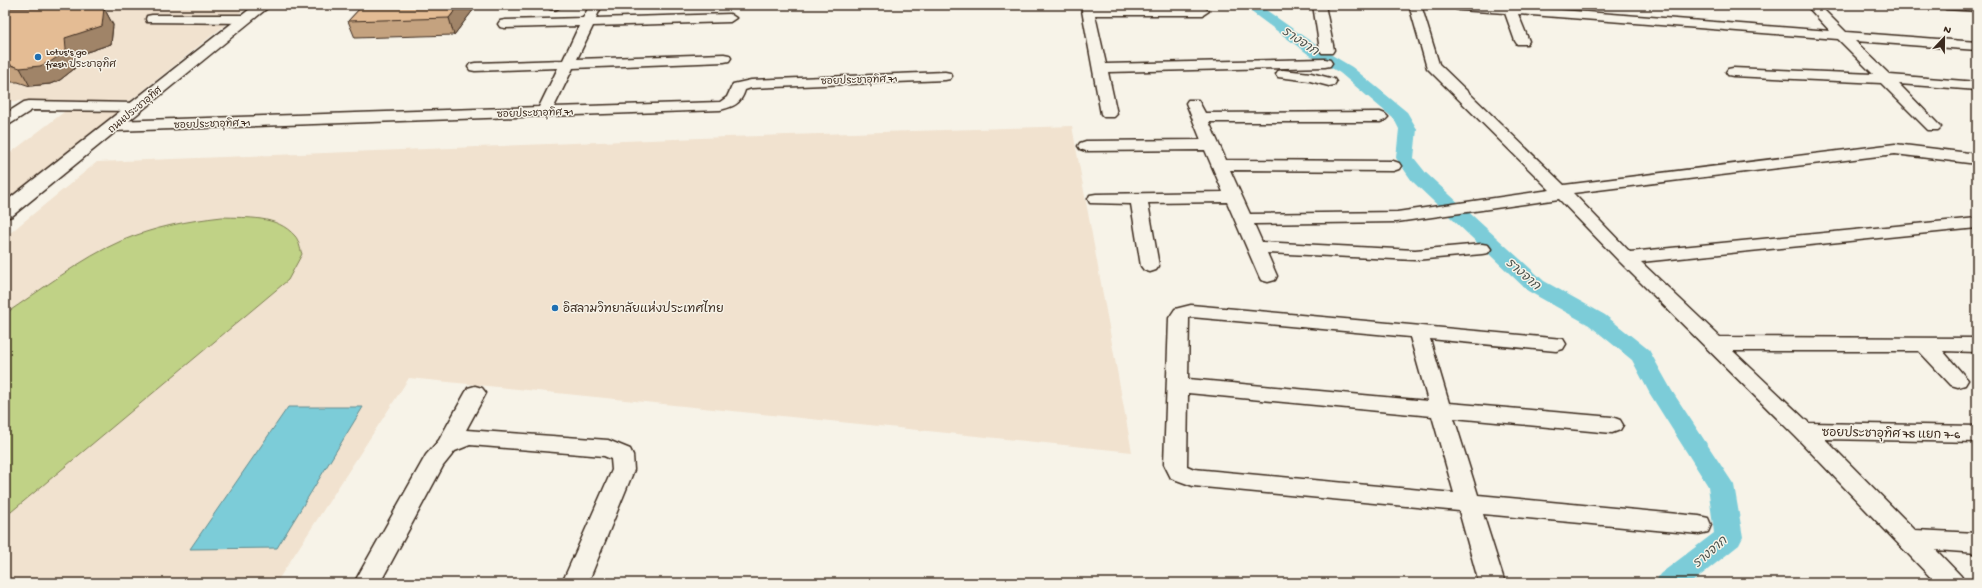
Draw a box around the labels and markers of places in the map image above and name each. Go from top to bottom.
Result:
place label: Lotus's go fresh ประชาอุทิศ [45,47,116,72]
marker: Lotus's go fresh ประชาอุทิศ [33,52,43,62]
place label: อิสลามวิทยาลัยแห่งประเทศไทย [563,300,724,317]
marker: อิสลามวิทยาลัยแห่งประเทศไทย [550,303,560,313]

